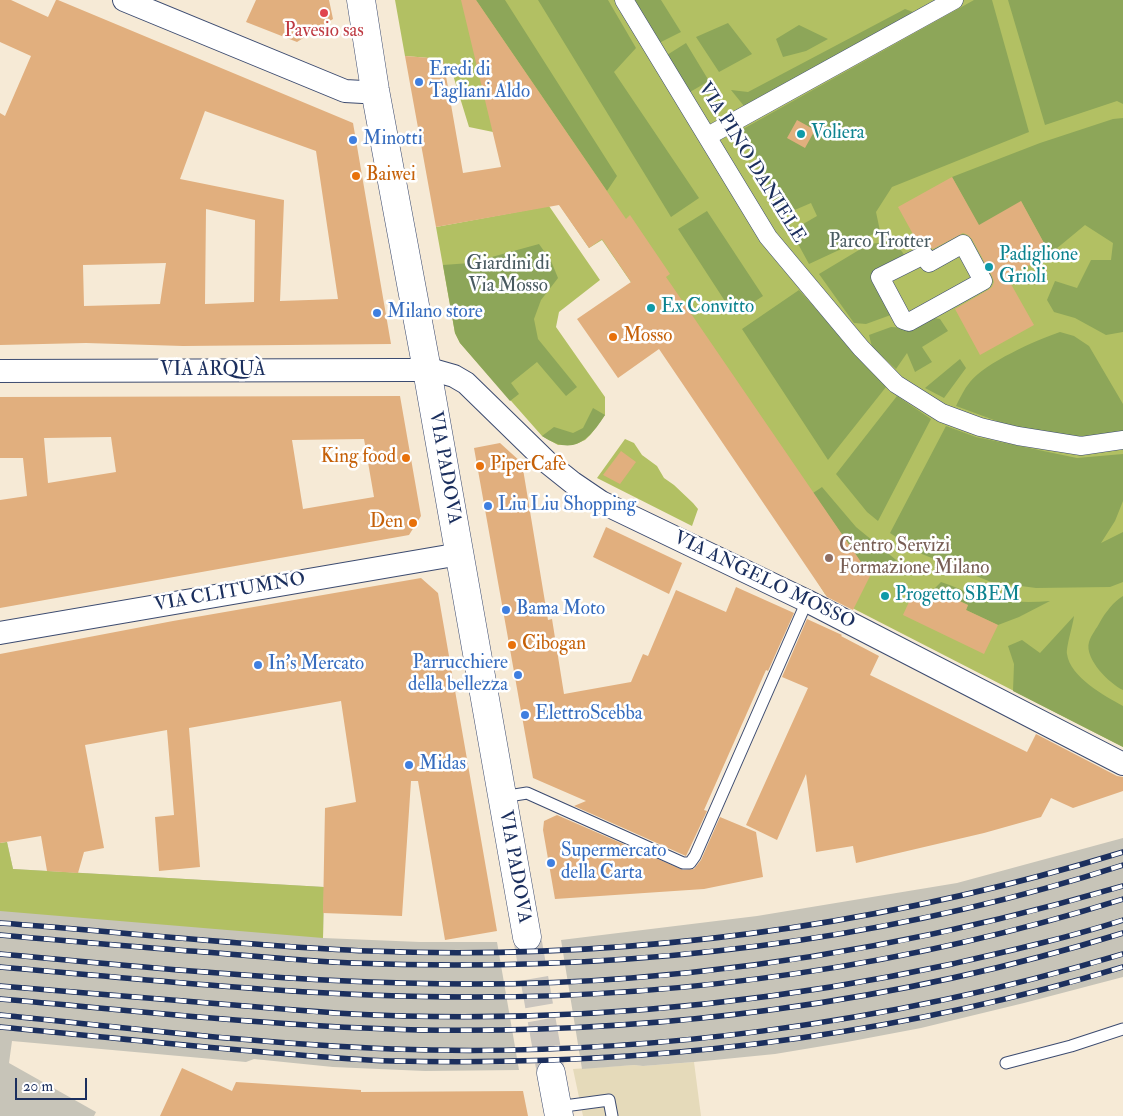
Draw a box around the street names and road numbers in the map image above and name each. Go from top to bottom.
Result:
street label: VIA PINO DANIELE [692,78,810,248]
street label: VIA ARQUÀ [160,360,266,382]
street label: VIA PADOVA [423,410,465,526]
street label: VIA ANGELO MOSSO [670,527,858,635]
street label: VIA CLITUMNO [153,568,307,618]
street label: VIA PADOVA [493,809,535,925]

